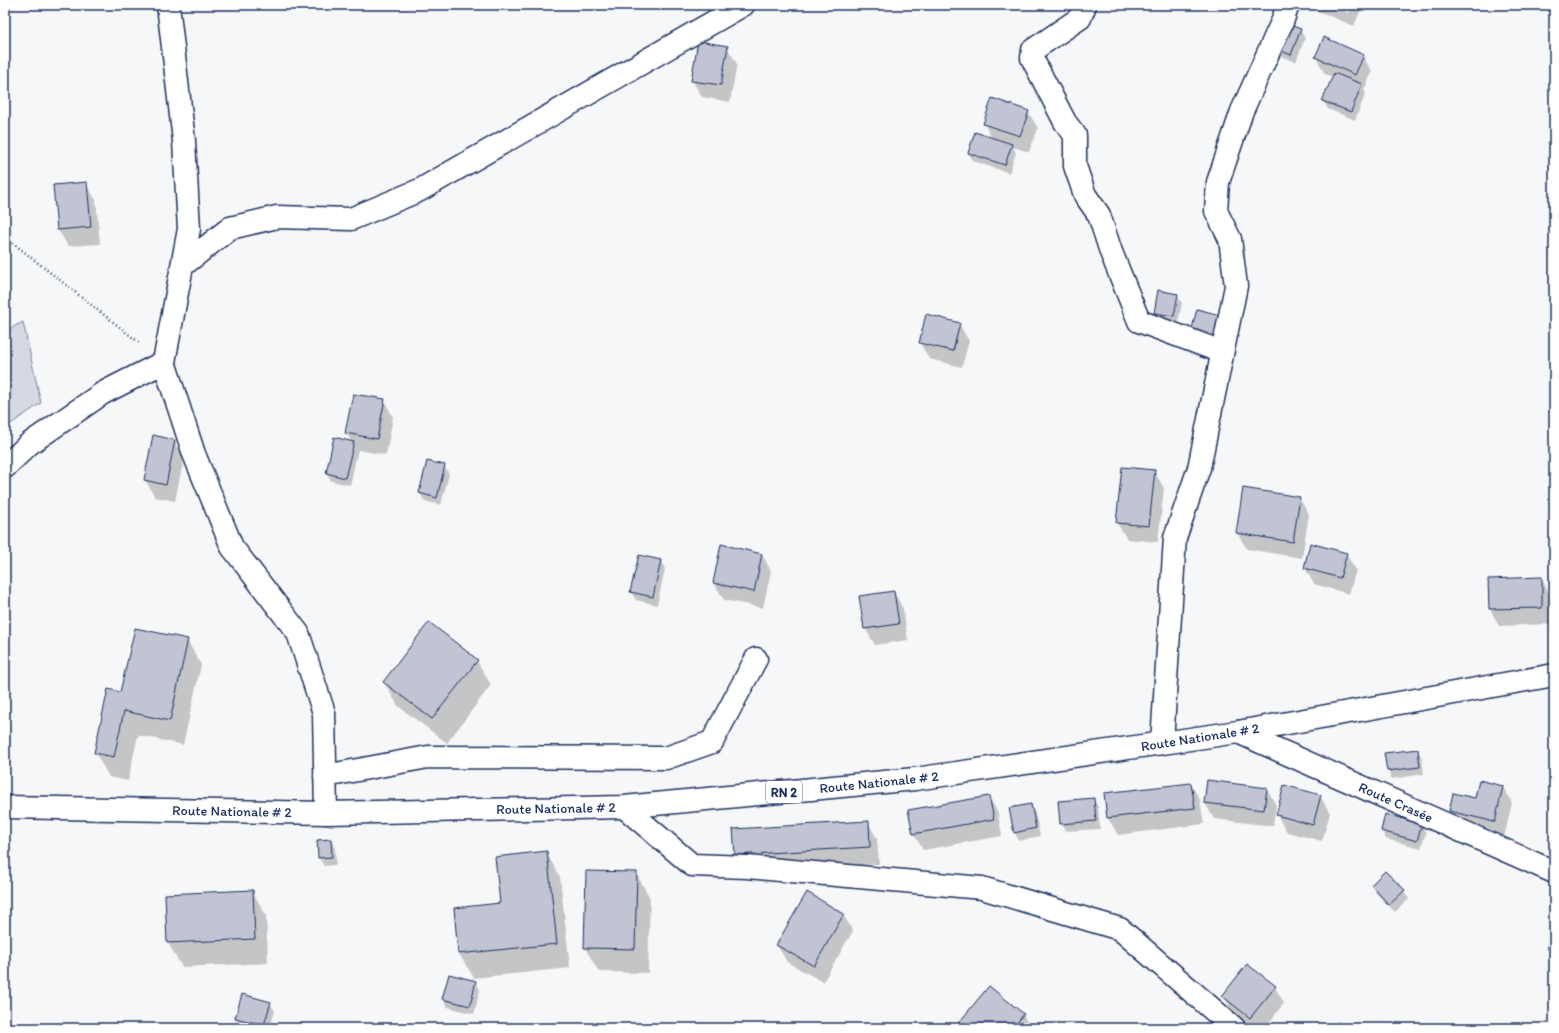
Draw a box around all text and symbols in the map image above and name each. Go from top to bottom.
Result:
street label: Route Nationale # 2 [1140,720,1261,755]
street label: Route Nationale # 2 [819,768,940,797]
street label: Route Crasée [1356,779,1436,827]
road number: RN 2 [766,781,802,803]
street label: Route Nationale # 2 [496,799,617,818]
street label: Route Nationale # 2 [172,802,293,821]

